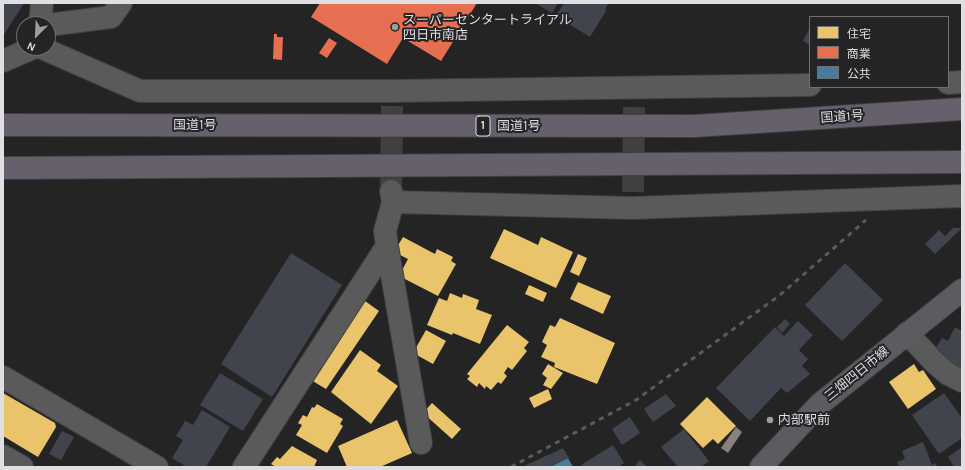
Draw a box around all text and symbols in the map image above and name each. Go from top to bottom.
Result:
place label: スーパーセンタートライアル 四日市南店 [403,12,572,43]
north arrow [16,16,56,56]
legend [809,16,949,88]
marker: スーパーセンタートライアル 四日市南店 [390,22,400,32]
text: 住宅 [847,27,871,41]
text: N [25,39,38,54]
text: 商業 [847,47,871,61]
text: 公共 [847,67,871,81]
street label: 国道1号 [820,108,864,126]
road number: 1 [476,116,490,136]
street label: 国道1号 [173,117,217,133]
street label: 国道1号 [497,118,541,134]
street label: 三畑四日市線 [822,343,892,405]
place label: 内部駅前 [778,412,830,428]
marker: 内部駅前 [765,415,775,425]

